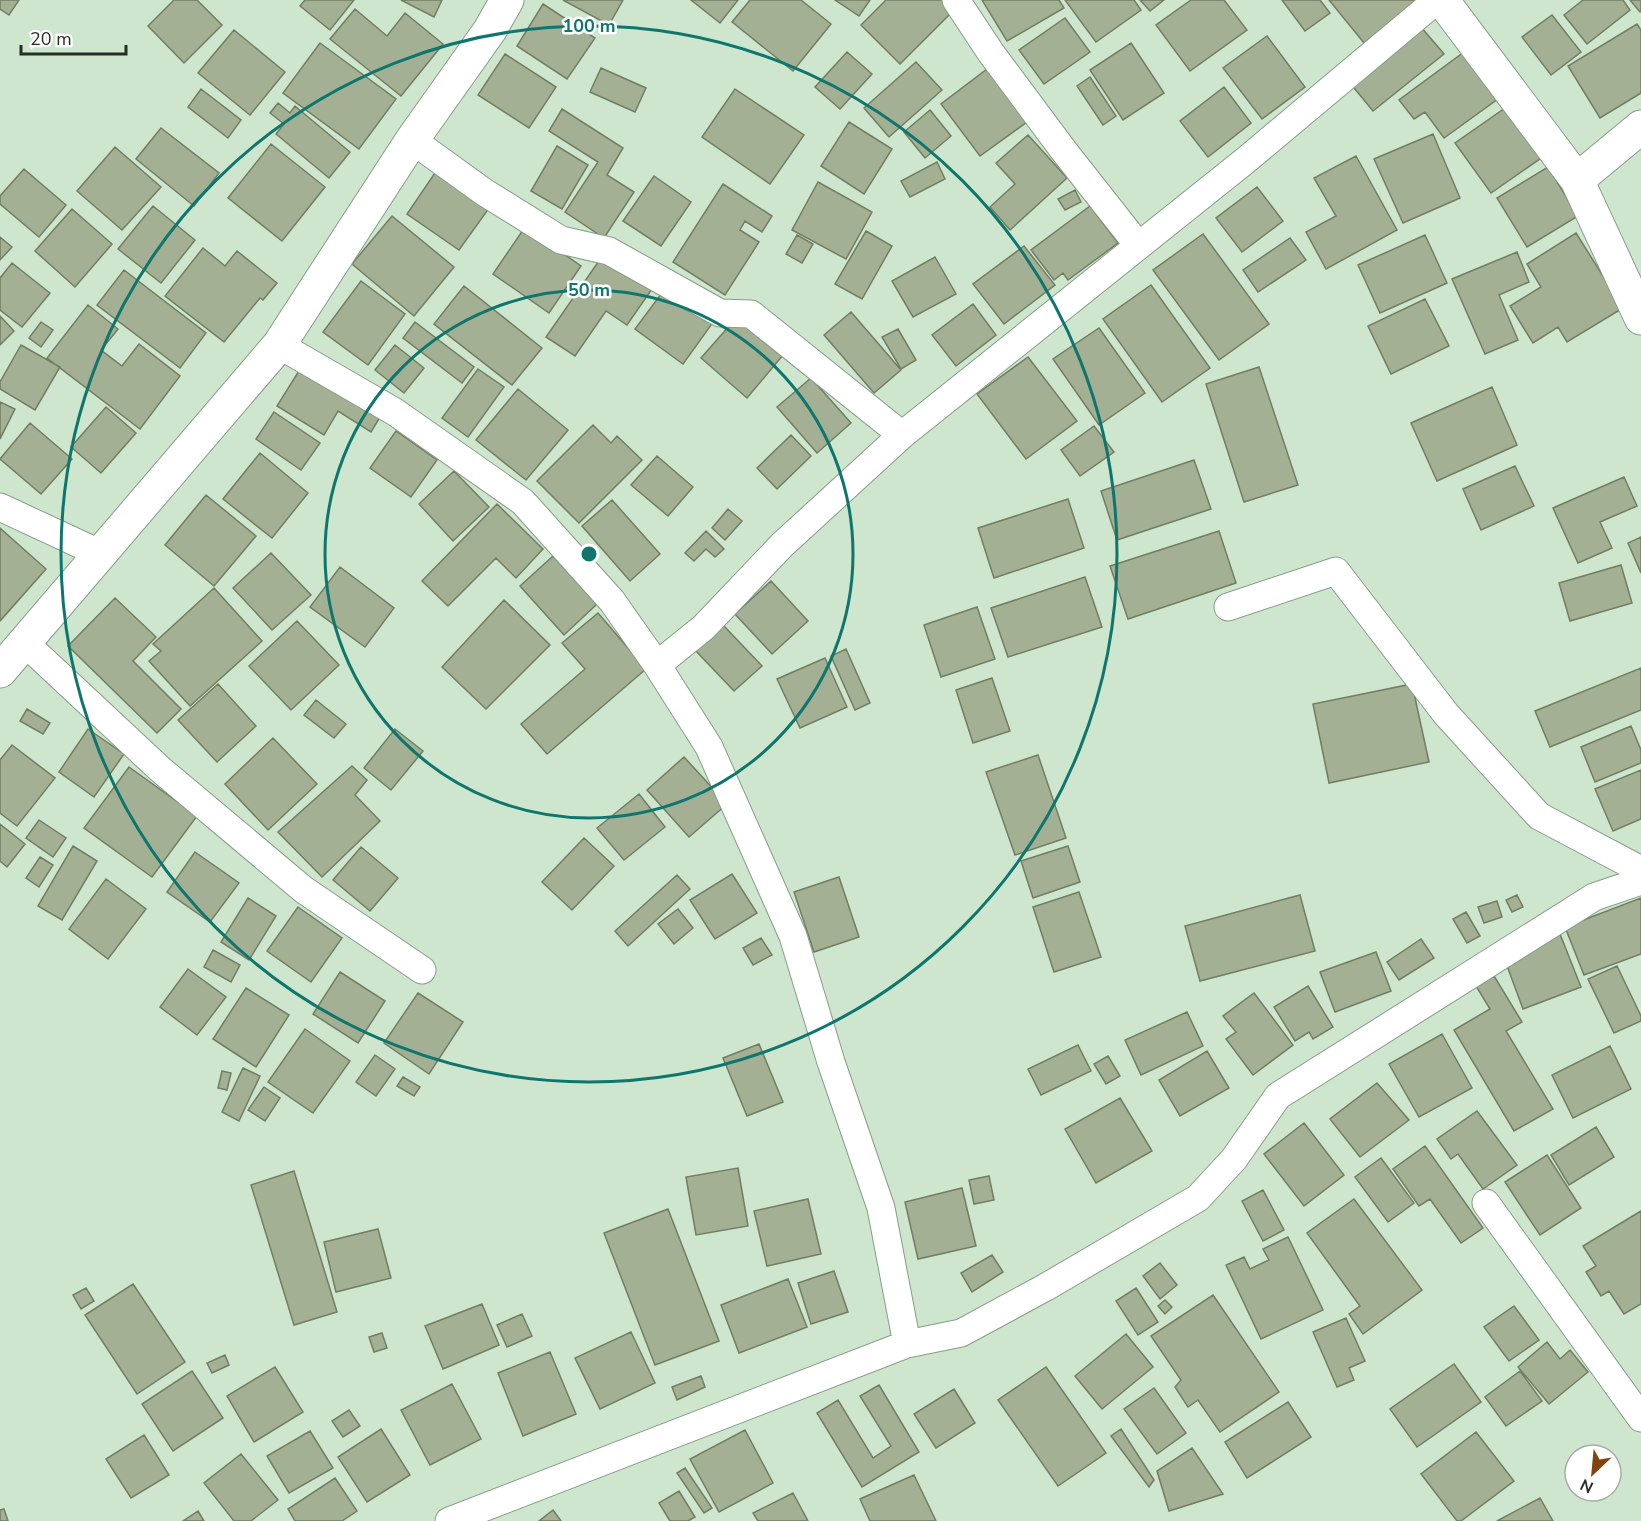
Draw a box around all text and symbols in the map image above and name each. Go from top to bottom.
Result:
text: 100 m [562,14,616,38]
scale bar [21,18,126,56]
text: 20 m [30,27,72,51]
text: 50 m [568,278,610,302]
centre of rings [579,544,599,564]
north arrow [1563,1443,1623,1503]
text: N [1577,1473,1597,1498]

